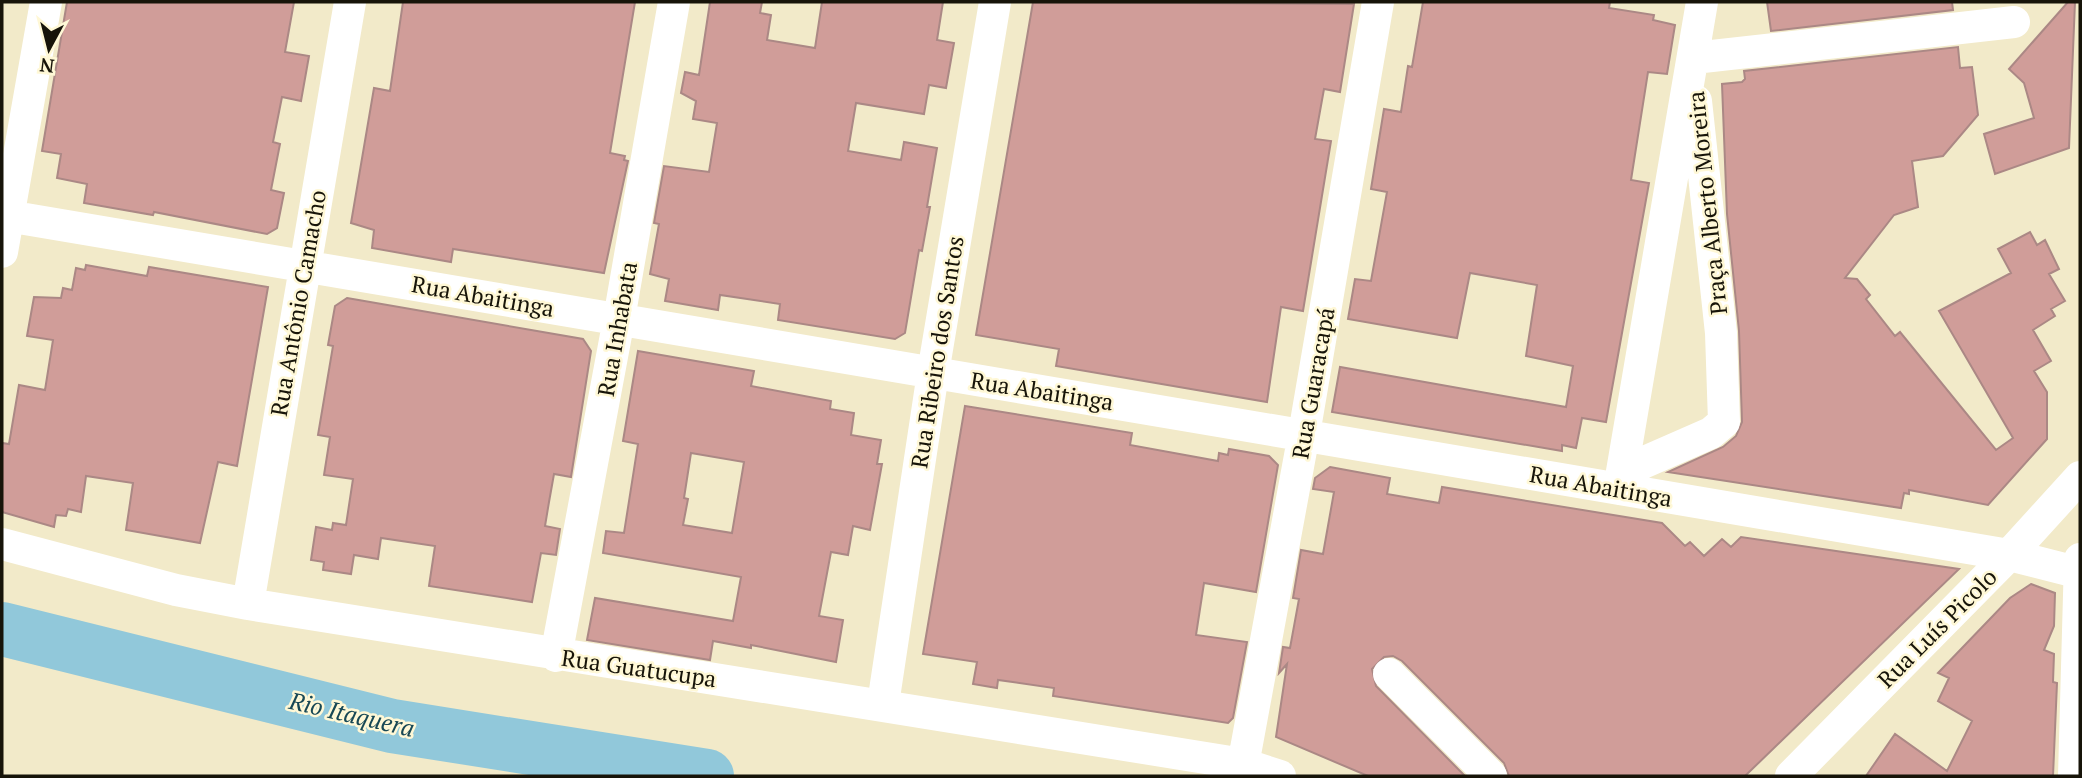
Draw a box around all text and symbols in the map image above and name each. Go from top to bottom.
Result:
north arrow [14,14,84,84]
text: N [38,53,56,80]
street label: Praça Alberto Moreira [1680,89,1734,316]
street label: Rua Antônio Camacho [263,188,333,418]
street label: Rua Ribeiro dos Santos [903,234,971,470]
street label: Rua Inhabata [590,259,644,399]
street label: Rua Abaitinga [409,268,557,324]
street label: Rua Guaracapá [1284,305,1342,461]
street label: Rua Abaitinga [968,364,1116,418]
street label: Rua Abaitinga [1527,458,1675,514]
street label: Rua Luís Picolo [1871,562,2003,694]
street label: Rua Guatucupa [560,642,719,694]
water label: Rio Itaquera [285,684,418,744]

